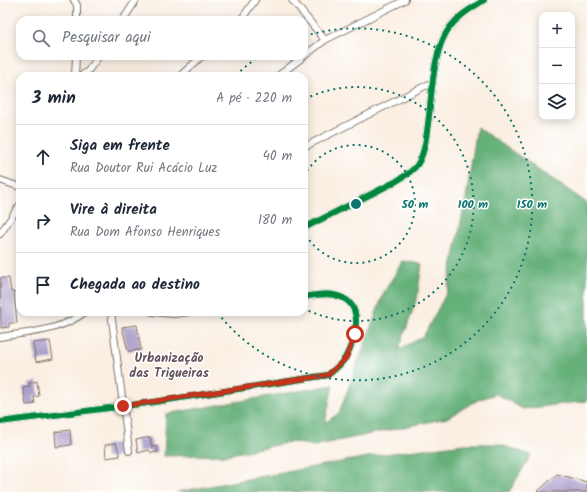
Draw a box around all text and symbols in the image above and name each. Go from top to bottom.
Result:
map controls [539,12,575,120]
button: + [539,12,575,48]
search box [16,16,308,60]
text: Pesquisar aqui [62,26,151,50]
icon: search [30,27,52,49]
button: − [539,48,575,84]
button: layers [539,84,575,120]
text: 3 min [32,85,76,112]
text: A pé · 220 m [216,88,292,109]
text: Siga em frente [70,134,170,158]
icon: ahead [32,146,54,168]
text: 40 m [263,146,292,167]
text: Rua Doutor Rui Acácio Luz [70,158,217,179]
text: 50 m [401,195,429,214]
text: 100 m [458,195,488,214]
text: 150 m [517,195,547,214]
centre of rings [349,197,363,211]
text: Vire à direita [70,198,157,222]
icon: right [32,210,54,232]
text: 180 m [258,210,292,231]
text: Rua Dom Afonso Henriques [70,222,220,243]
text: Chegada ao destino [70,273,200,297]
icon: arrive [32,274,54,296]
route start [346,325,364,343]
district label: Urbanização das Trigueiras [129,348,209,384]
route end [114,397,132,415]

